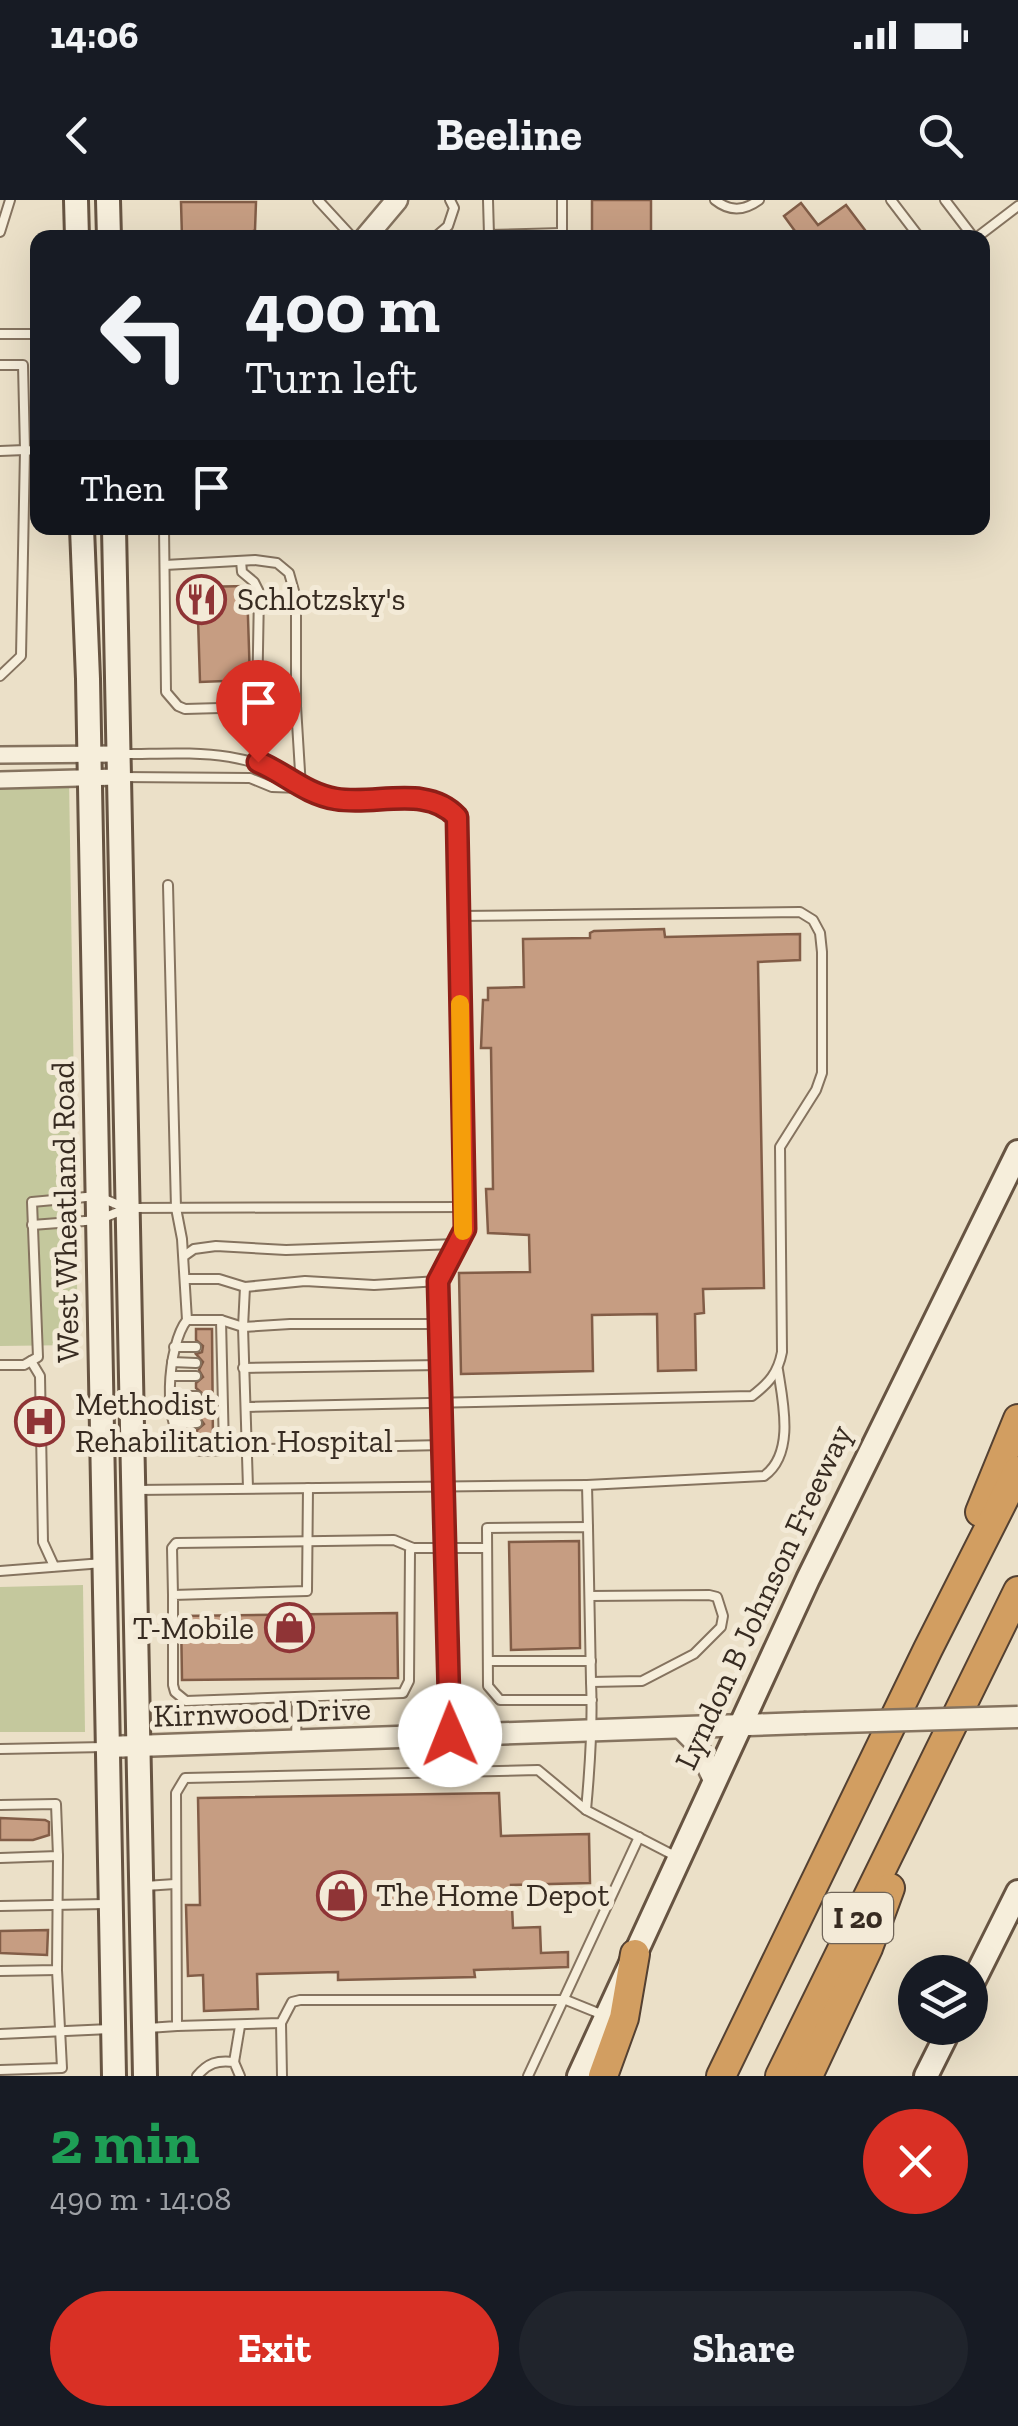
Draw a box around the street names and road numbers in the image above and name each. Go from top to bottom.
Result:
street label: West Wheatland Road [43,1060,87,1363]
street label: Lyndon B Johnson Freeway [666,1418,860,1775]
street label: Kirnwood Drive [152,1689,372,1735]
road number: I 20 [823,1893,893,1943]

